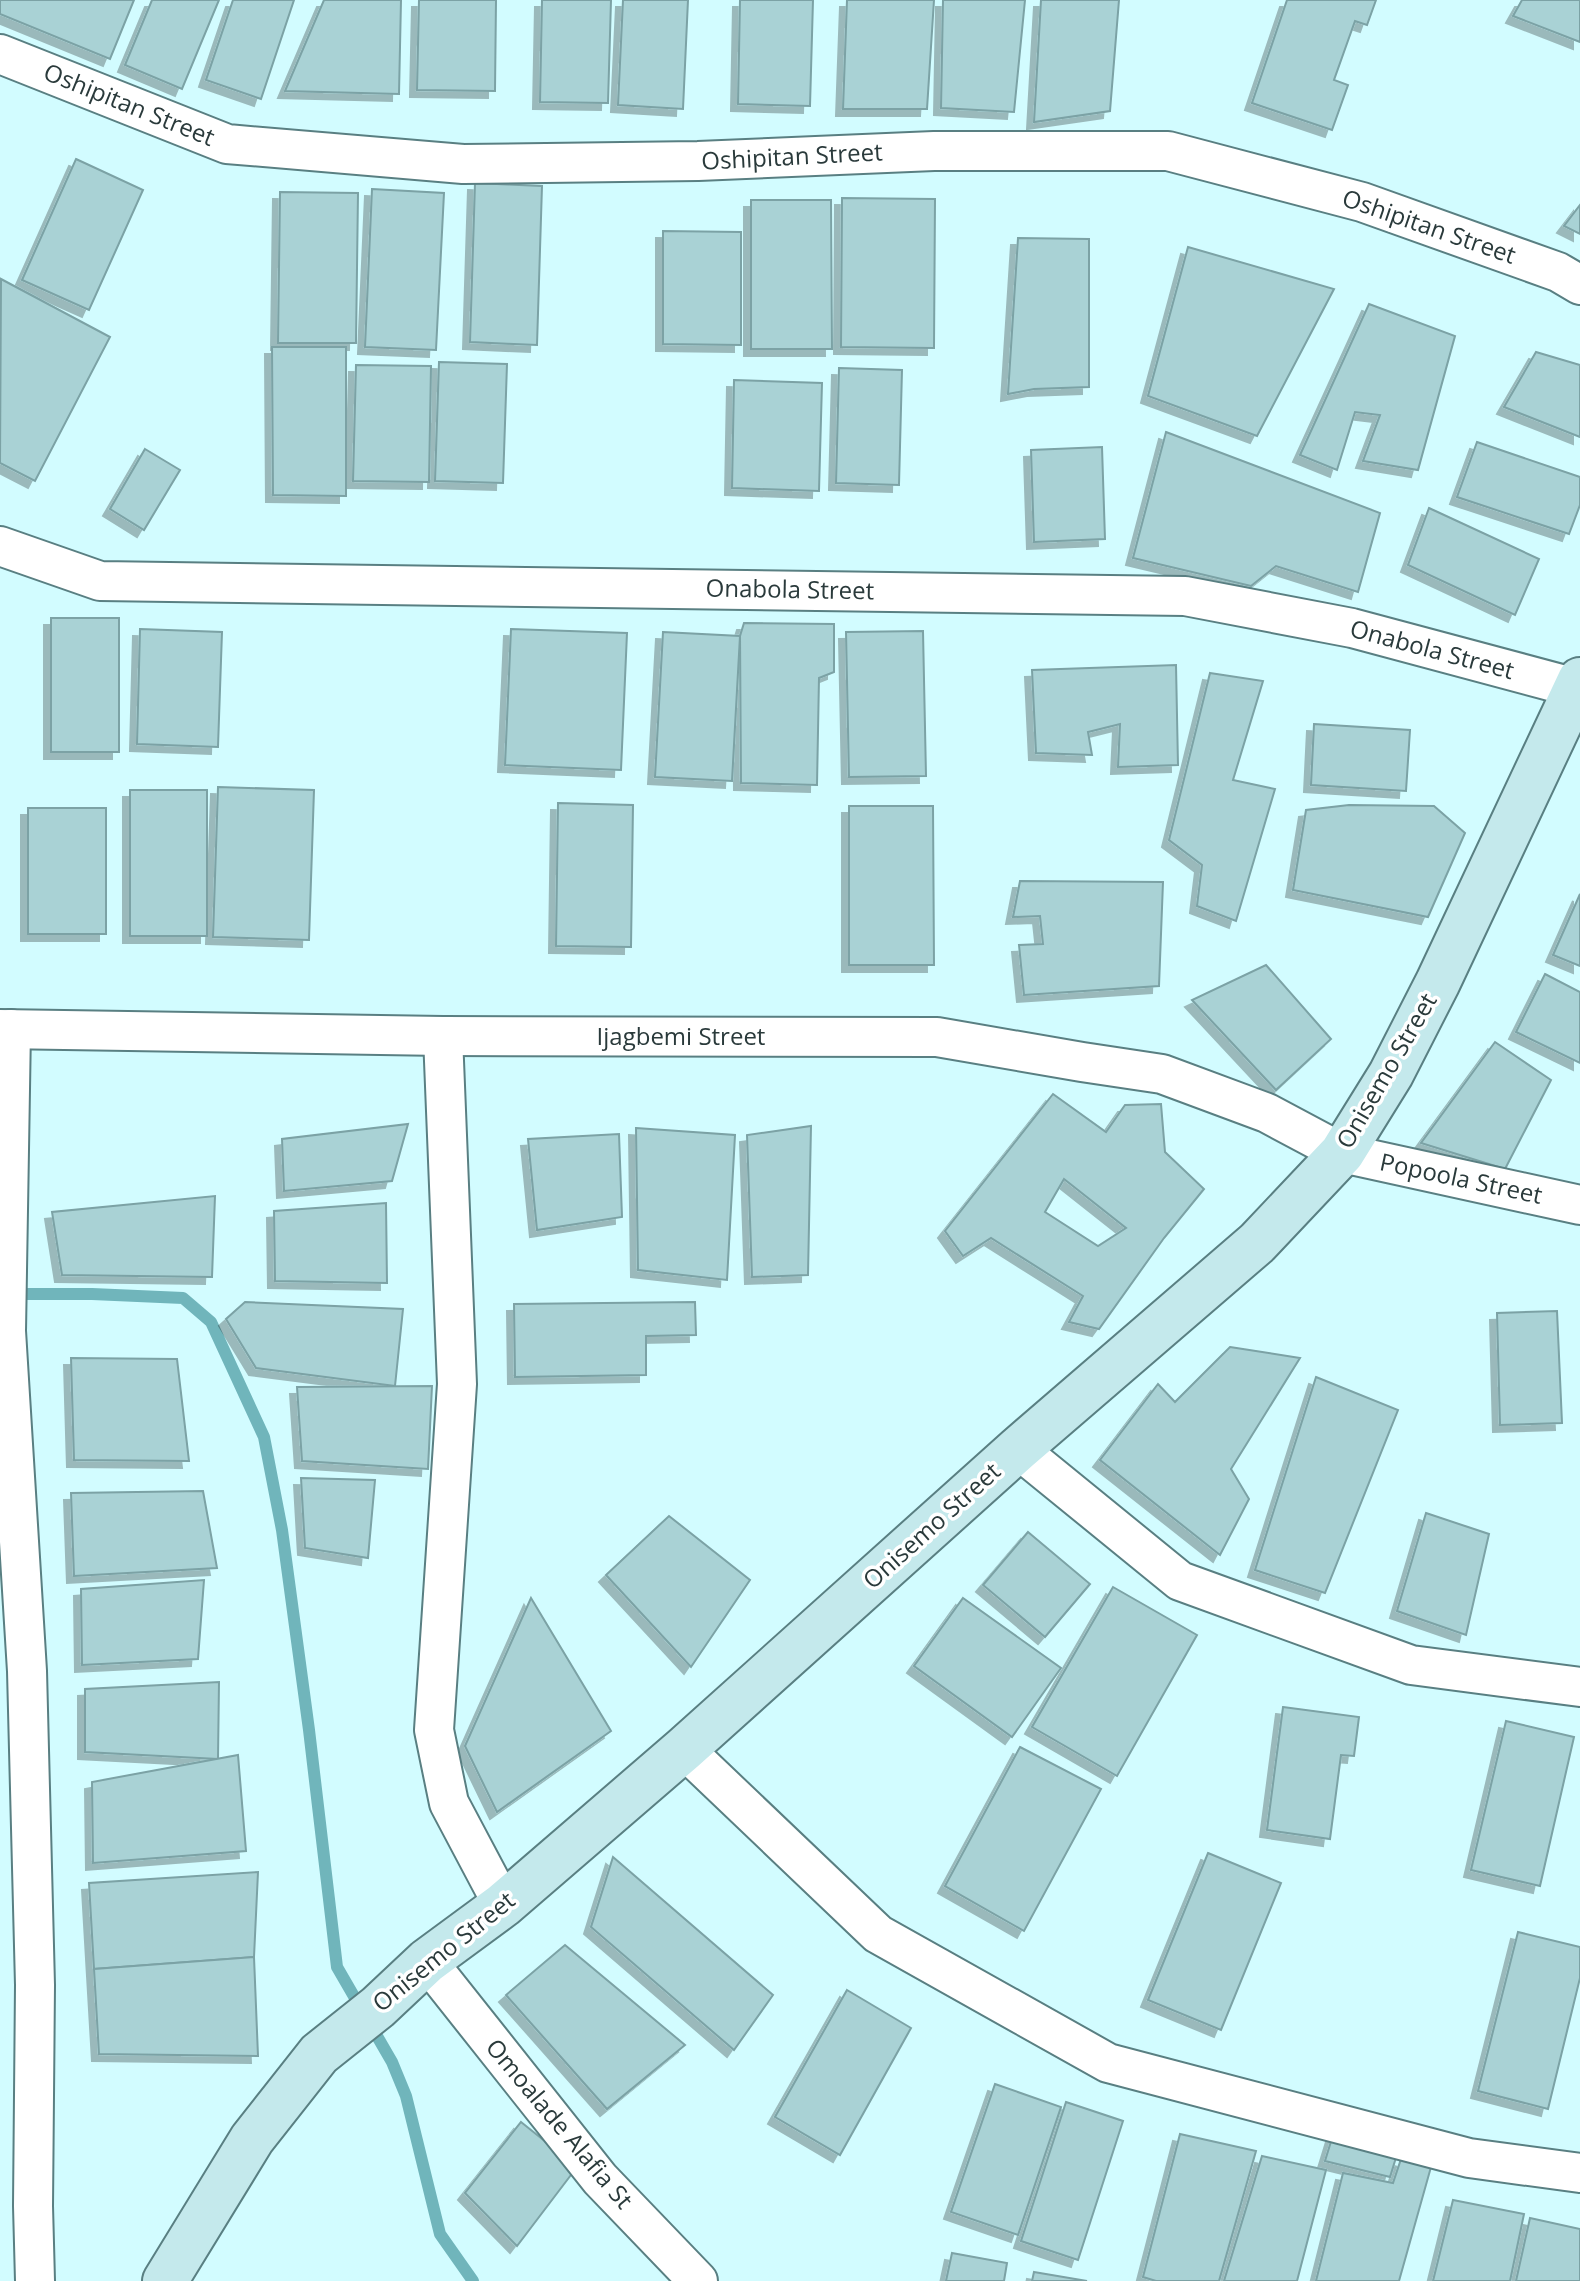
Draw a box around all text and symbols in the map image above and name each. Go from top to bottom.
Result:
street label: Oshipitan Street [39,54,220,153]
street label: Oshipitan Street [700,134,883,177]
street label: Oshipitan Street [1338,180,1521,271]
street label: Onabola Street [705,571,875,606]
street label: Onabola Street [1347,611,1518,686]
street label: Onisemo Street [1328,987,1444,1154]
street label: Ijagbemi Street [597,1019,765,1052]
street label: Popoola Street [1377,1144,1545,1211]
street label: Onisemo Street [855,1454,1007,1595]
street label: Onisemo Street [365,1883,521,2018]
street label: Omoalade Alafia St [479,2031,641,2215]

